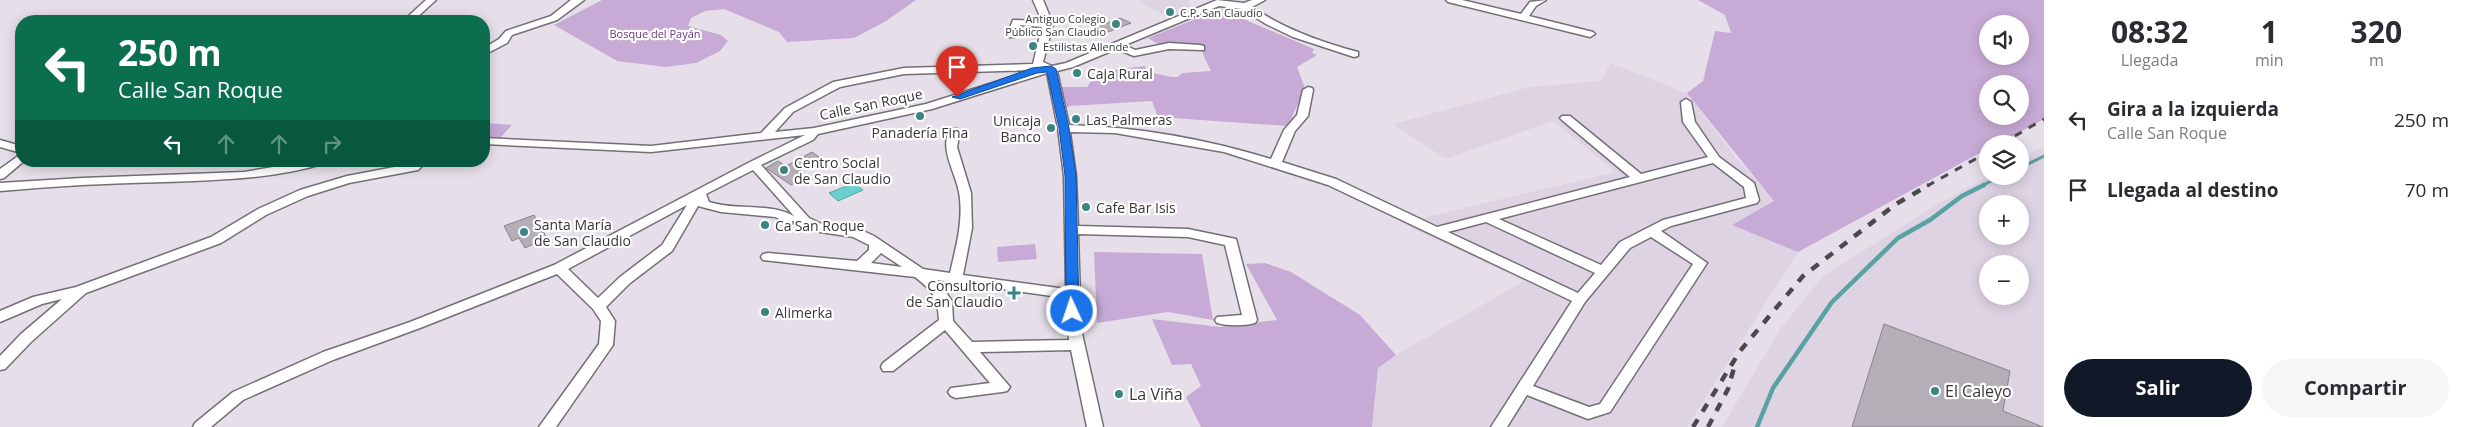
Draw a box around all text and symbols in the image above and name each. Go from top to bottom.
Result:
place label: C.P. San Claudio [1180,5,1263,20]
marker: C.P. San Claudio [1164,6,1176,18]
place label: Antiguo Colegio Público San Claudio [1005,11,1106,39]
text: 08:32 [2111,11,2188,52]
text: 1 [2261,11,2278,52]
text: 320 [2351,11,2402,52]
map controls [1979,15,2029,305]
button: sound [1979,15,2029,65]
marker: Antiguo Colegio Público San Claudio [1110,18,1122,30]
park label: Bosque del Payán [609,26,701,41]
text: 250 m [118,29,222,76]
icon: left [35,35,100,100]
place label: Estilistas Allende [1043,39,1128,54]
marker: Estilistas Allende [1027,40,1039,52]
pin [936,46,978,97]
text: Llegada [2121,49,2178,71]
text: min [2255,49,2284,71]
text: m [2369,49,2384,71]
icon: arrive [943,53,971,81]
place label: Caja Rural [1087,64,1153,83]
marker: Caja Rural [1071,67,1083,79]
text: Calle San Roque [118,74,283,104]
button: search [1979,75,2029,125]
street label: Calle San Roque [818,84,924,124]
text: Gira a la izquierda [2107,96,2279,122]
icon: left [2064,106,2092,134]
text: 250 m [2394,107,2449,133]
marker: Panadería Fina [914,110,926,122]
place label: Las Palmeras [1086,110,1172,129]
place label: Unicaja Banco [993,111,1041,146]
marker: Las Palmeras [1070,113,1082,125]
marker: Unicaja Banco [1045,122,1057,134]
text: Calle San Roque [2107,122,2227,144]
place label: Panadería Fina [872,123,968,142]
icon: left [159,130,187,158]
icon: ahead [212,130,240,158]
icon: ahead [265,130,293,158]
icon: right [318,130,346,158]
button: layers [1979,135,2029,185]
place label: Centro Social de San Claudio [794,153,891,188]
marker: Centro Social de San Claudio [778,164,790,176]
icon: arrive [2064,176,2092,204]
text: Llegada al destino [2107,177,2279,203]
text: 70 m [2405,177,2449,203]
button: + [1979,195,2029,245]
place label: Cafe Bar Isis [1096,198,1176,217]
marker: Cafe Bar Isis [1080,201,1092,213]
place label: Santa María de San Claudio [534,215,631,250]
place label: Ca'San Roque [775,216,865,235]
marker: Ca'San Roque [759,219,771,231]
marker: Santa María de San Claudio [518,226,530,238]
button: − [1979,255,2029,305]
place label: Consultorio de San Claudio [906,276,1003,311]
position arrow [1045,284,1097,336]
marker: Consultorio de San Claudio [1007,286,1021,300]
place label: Alimerka [775,303,833,322]
marker: Alimerka [759,306,771,318]
button: Salir [2064,359,2252,417]
button: Compartir [2262,359,2449,417]
place label: El Caleyo [1945,380,2012,402]
place label: La Viña [1129,383,1183,405]
marker: El Caleyo [1929,385,1941,397]
marker: La Viña [1113,388,1125,400]

